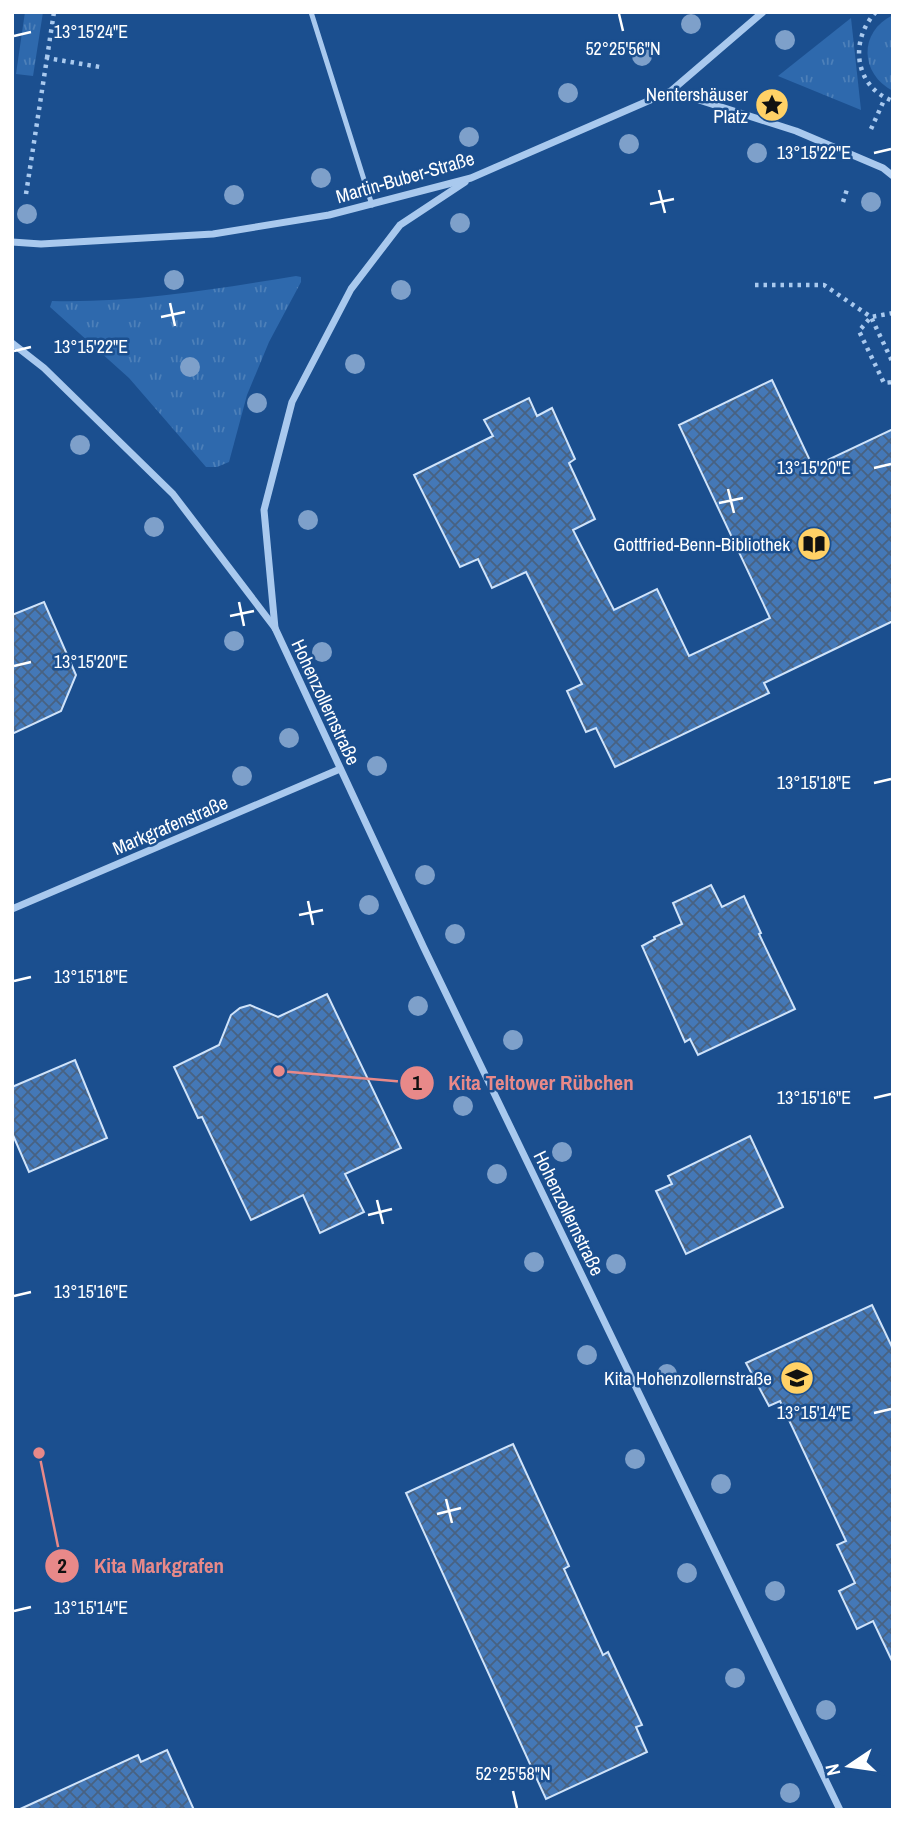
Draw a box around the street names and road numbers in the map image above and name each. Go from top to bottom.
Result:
street label: Martin-Buber-Straße [333,145,477,209]
street label: Hohenzollernstraße [285,635,367,769]
street label: Markgrafenstraße [108,789,232,861]
street label: Hohenzollernstraße [528,1146,610,1280]

